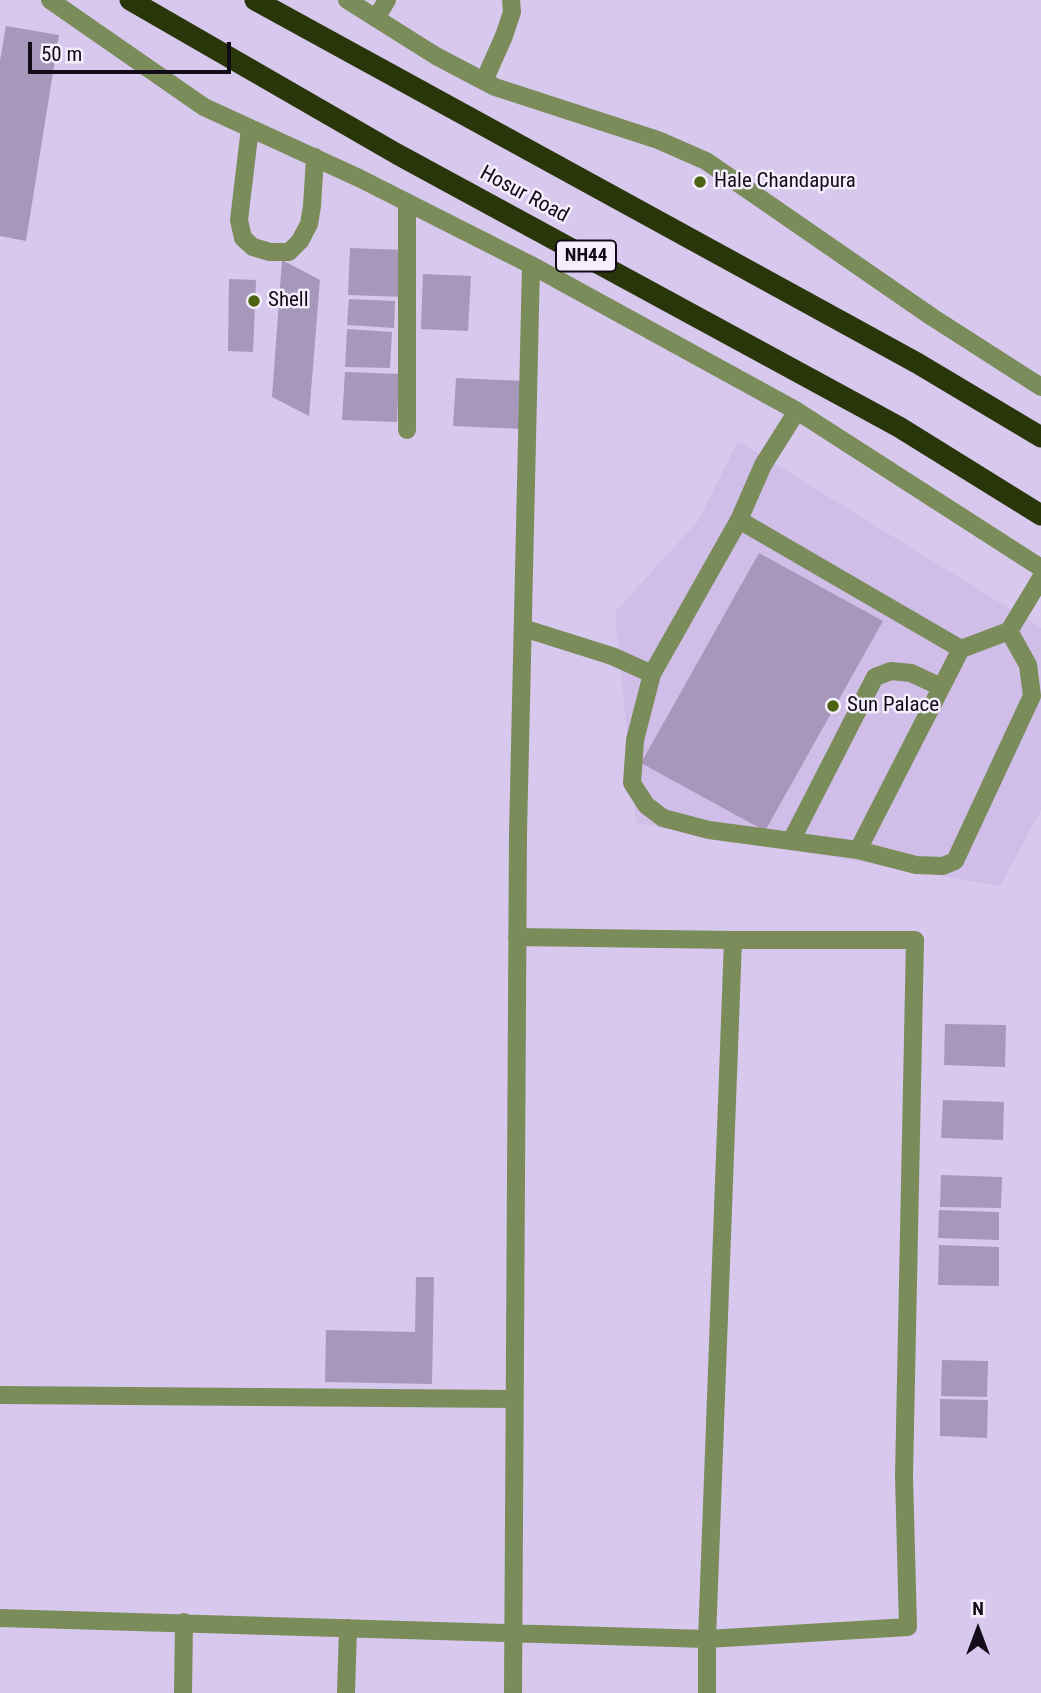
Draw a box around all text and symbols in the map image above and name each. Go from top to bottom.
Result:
scale bar [32,28,234,72]
text: 50 m [41,42,82,66]
street label: Hosur Road [475,161,573,229]
place label: Hale Chandapura [714,169,856,195]
marker: Hale Chandapura [692,174,708,190]
road number: NH44 [556,240,616,272]
place label: Shell [268,288,309,314]
marker: Shell [246,293,262,309]
place label: Sun Palace [847,693,939,719]
marker: Sun Palace [825,698,841,714]
north arrow [943,1595,1013,1665]
text: N [972,1597,984,1620]

